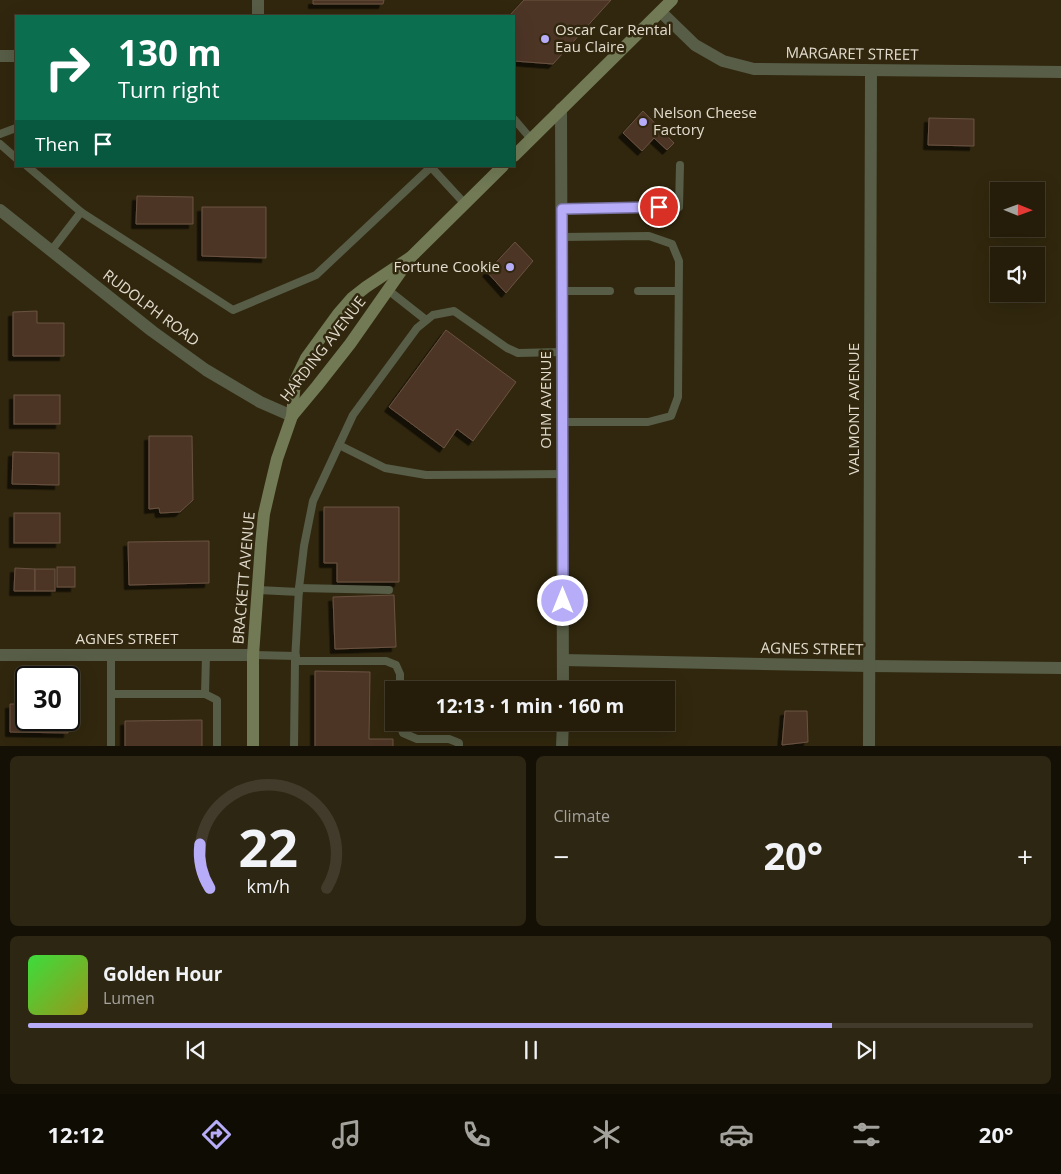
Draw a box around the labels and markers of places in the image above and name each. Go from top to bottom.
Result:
place label: Oscar Car Rental Eau Claire [555,19,672,56]
marker: Oscar Car Rental Eau Claire [539,33,551,45]
place label: Nelson Cheese Factory [653,102,757,139]
marker: Nelson Cheese Factory [637,116,649,128]
pin [638,186,680,228]
place label: Fortune Cookie [393,256,500,276]
marker: Fortune Cookie [504,261,516,273]

